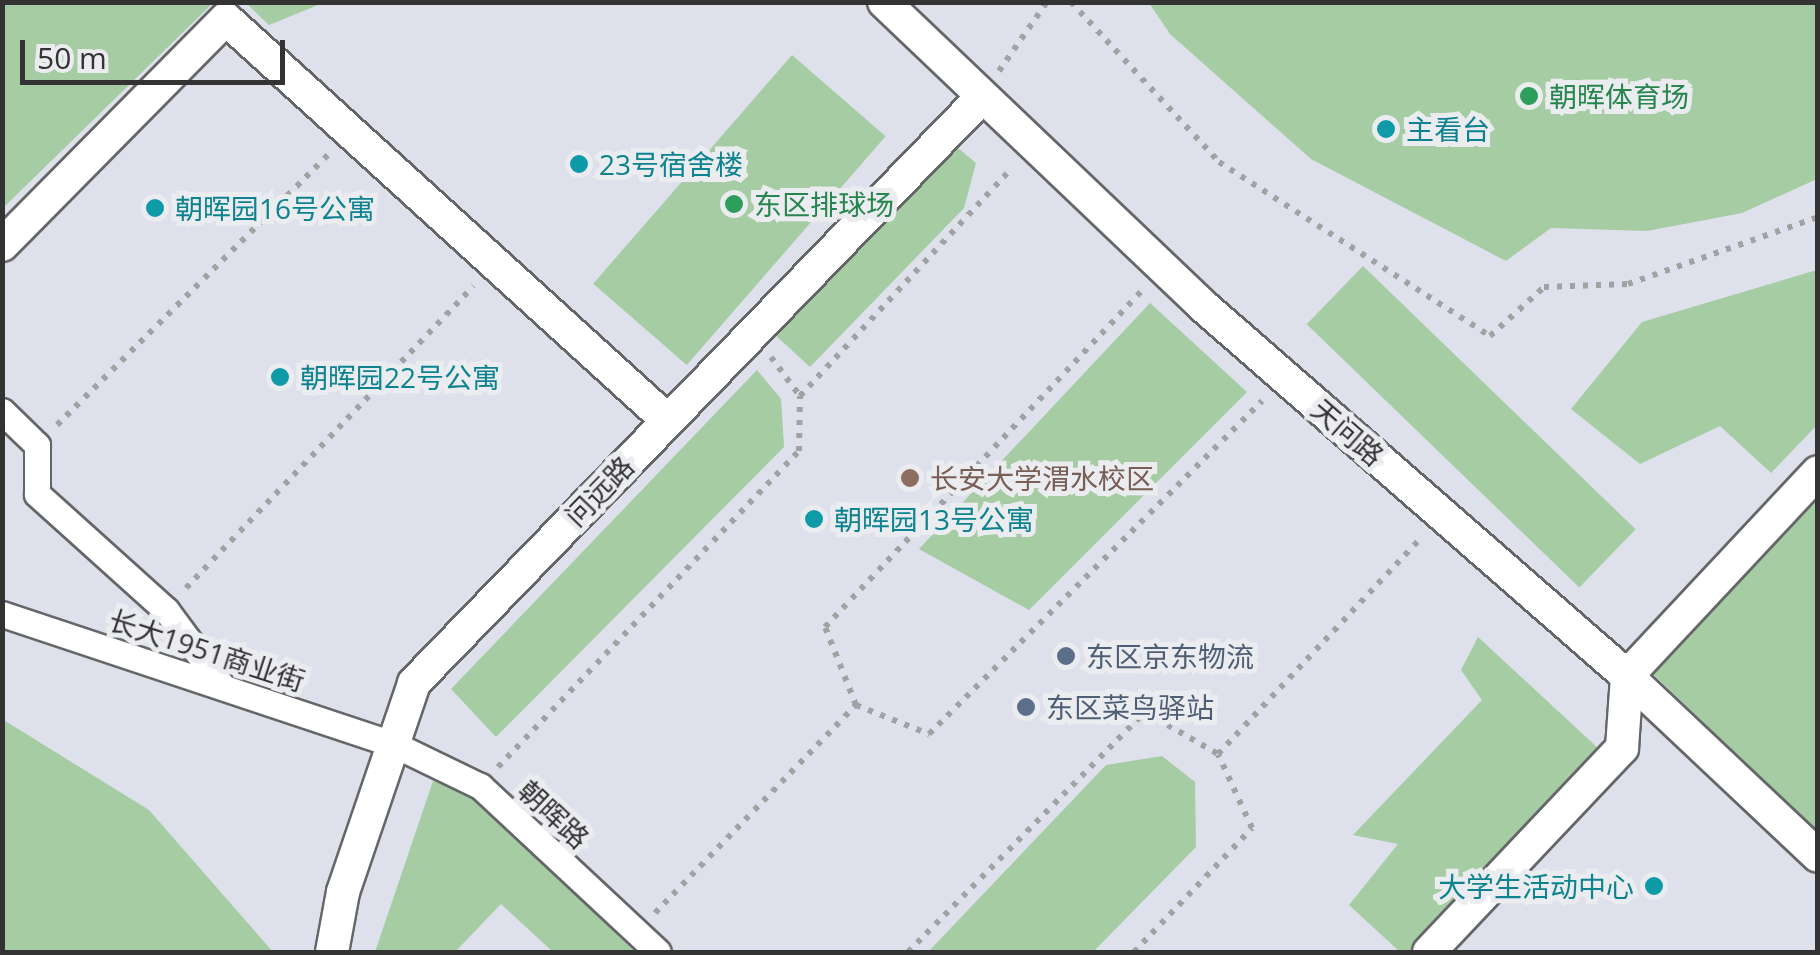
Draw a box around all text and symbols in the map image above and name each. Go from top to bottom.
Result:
scale bar [25,20,290,82]
text: 50 m [37,37,107,78]
place label: 朝晖体育场 [1549,79,1689,113]
marker: 朝晖体育场 [1518,85,1540,107]
place label: 主看台 [1406,112,1490,146]
marker: 主看台 [1375,118,1397,140]
place label: 23号宿舍楼 [599,147,743,181]
marker: 23号宿舍楼 [568,153,590,175]
place label: 东区排球场 [754,187,894,221]
place label: 朝晖园16号公寓 [175,191,375,225]
marker: 东区排球场 [723,193,745,215]
marker: 朝晖园16号公寓 [144,197,166,219]
place label: 朝晖园22号公寓 [300,360,500,394]
marker: 朝晖园22号公寓 [269,366,291,388]
street label: 天问路 [1305,392,1391,472]
street label: 问远路 [558,449,640,533]
place label: 长安大学渭水校区 [930,461,1154,495]
marker: 长安大学渭水校区 [899,467,921,489]
place label: 朝晖园13号公寓 [834,502,1034,536]
marker: 朝晖园13号公寓 [803,508,825,530]
street label: 长大1951商业街 [105,602,309,698]
place label: 东区京东物流 [1086,639,1254,673]
marker: 东区京东物流 [1055,645,1077,667]
place label: 东区菜鸟驿站 [1046,690,1214,724]
marker: 东区菜鸟驿站 [1015,696,1037,718]
street label: 朝晖路 [512,773,596,855]
place label: 大学生活动中心 [1438,869,1634,903]
marker: 大学生活动中心 [1643,875,1665,897]

